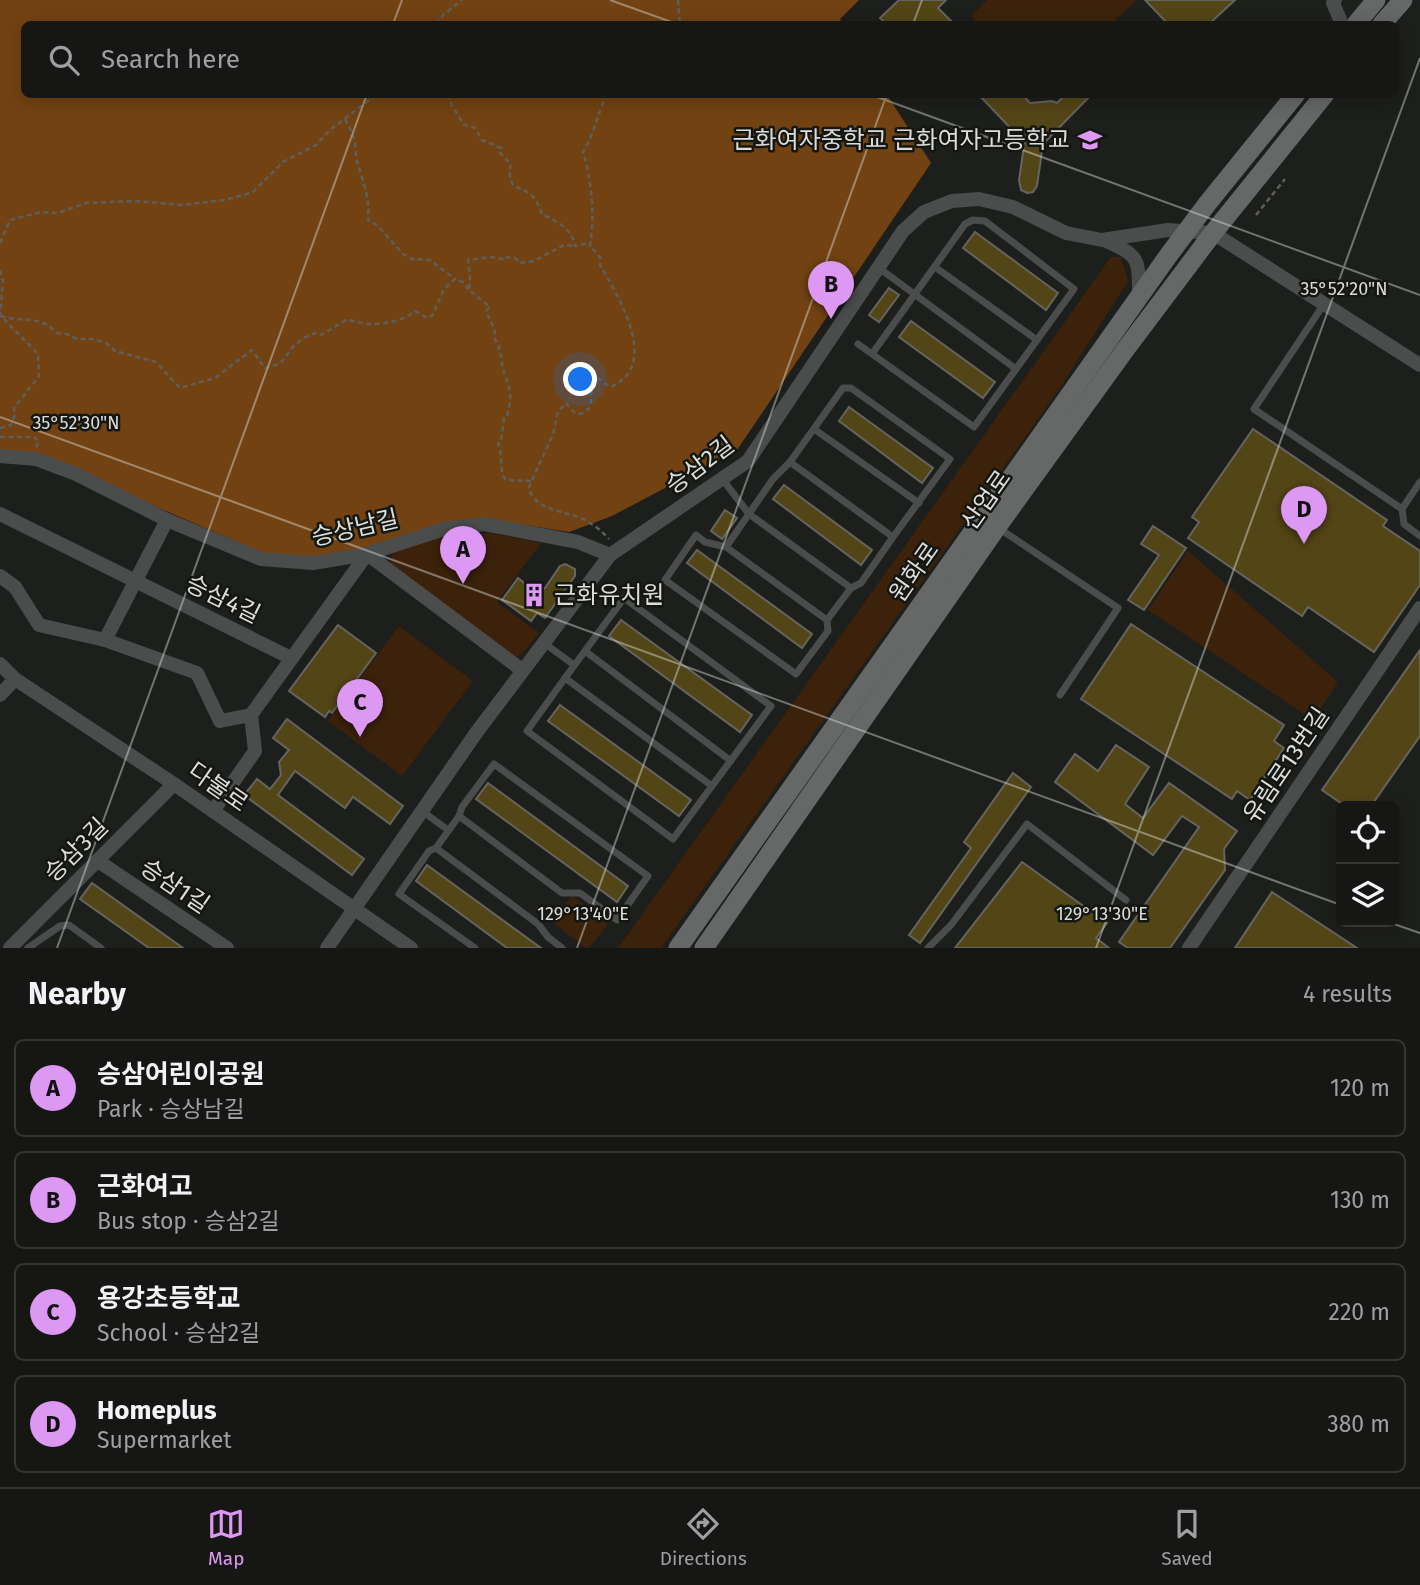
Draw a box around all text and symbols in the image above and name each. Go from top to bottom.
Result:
search box [21,21,1399,98]
icon: search [45,41,83,79]
text: Search here [101,44,240,75]
place label: 근화여자중학교 근화여자고등학교 [732,126,1070,154]
school or university icon: 근화여자중학교 근화여자고등학교 [1076,126,1104,154]
pin: B [808,261,854,319]
text: 35°52'20"N [1300,278,1388,300]
your location [563,362,597,396]
text: 35°52'30"N [32,412,120,434]
street label: 승삼2길 [660,430,740,500]
street label: 산업로 [956,465,1016,535]
pin: D [1281,486,1327,544]
street label: 승상남길 [309,504,401,552]
pin: A [440,526,486,584]
street label: 원화로 [884,537,944,607]
street label: 승삼4길 [181,569,265,629]
building icon: 근화유치원 [520,581,548,609]
place label: 근화유치원 [554,581,664,609]
pin: C [337,679,383,737]
street label: 유림로13번길 [1237,702,1335,828]
street label: 다불로 [183,757,253,817]
map controls [1336,801,1399,927]
button: locate [1336,801,1399,864]
street label: 승삼3길 [38,812,114,888]
street label: 승삼1길 [135,853,215,919]
button: layers [1336,864,1399,927]
text: 129°13'40"E [537,903,629,925]
text: 129°13'30"E [1056,903,1148,925]
text: Nearby [28,976,126,1012]
text: 4 results [1303,980,1392,1008]
text: 승삼어린이공원 [97,1059,264,1090]
text: A [46,1074,60,1102]
text: 120 m [1330,1074,1390,1102]
text: Park · 승상남길 [97,1095,245,1123]
text: 근화여고 [97,1171,193,1202]
text: B [46,1186,60,1214]
text: 130 m [1330,1186,1390,1214]
text: Bus stop · 승삼2길 [97,1207,280,1235]
text: 용강초등학교 [97,1283,241,1314]
text: C [46,1298,60,1326]
text: 220 m [1329,1298,1390,1326]
text: School · 승삼2길 [97,1319,260,1347]
text: Homeplus [97,1395,217,1426]
text: D [46,1410,60,1438]
text: 380 m [1327,1410,1390,1438]
text: Supermarket [97,1426,232,1454]
tab: Map [207,1505,245,1570]
tab: Directions [660,1505,747,1570]
tab: Saved [1161,1505,1213,1570]

